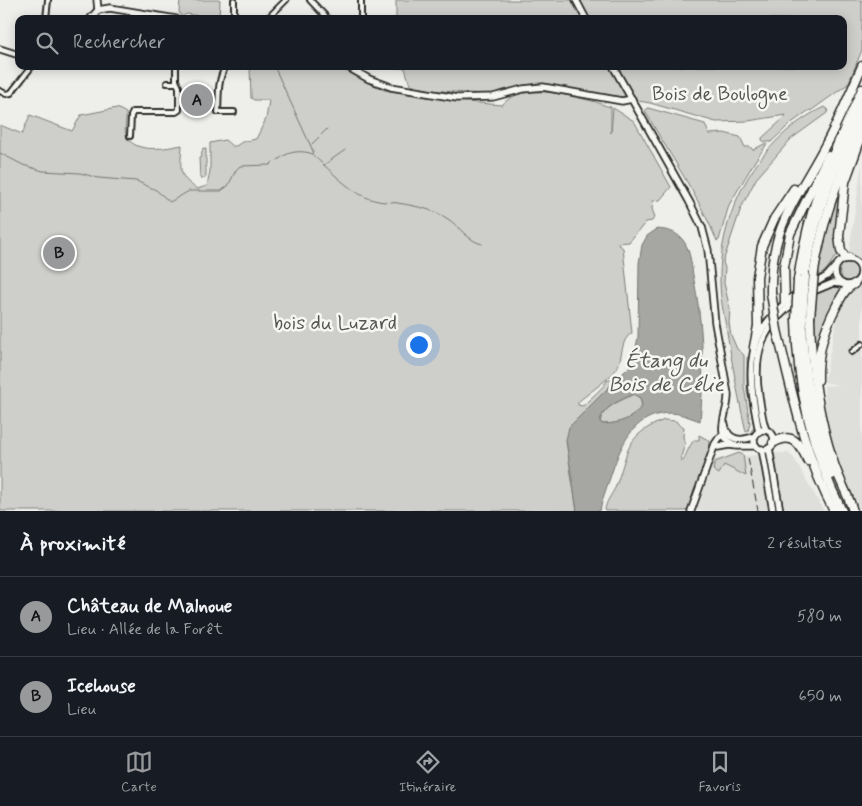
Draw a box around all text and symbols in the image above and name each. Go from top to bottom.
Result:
search box [15,15,847,70]
icon: search [33,29,61,57]
text: Rechercher [73,30,165,55]
pin: A [181,81,213,119]
park label: Bois de Boulogne [652,81,788,109]
pin: B [43,234,75,272]
park label: bois du Luzard [273,310,397,337]
your location [406,332,432,358]
water label: Étang du Bois de Célie [608,347,724,399]
text: À proximité [20,530,126,558]
text: 2 résultats [767,533,842,554]
text: Château de Malnoue [67,594,232,619]
text: A [31,606,41,627]
text: 580 m [797,606,842,627]
text: Lieu · Allée de la Forêt [67,619,223,640]
text: Icehouse [67,674,136,699]
text: B [31,686,41,707]
text: 650 m [799,686,842,707]
text: Lieu [67,699,97,720]
tab: Carte [121,748,157,796]
tab: Itinéraire [399,748,456,796]
tab: Favoris [698,748,741,796]

